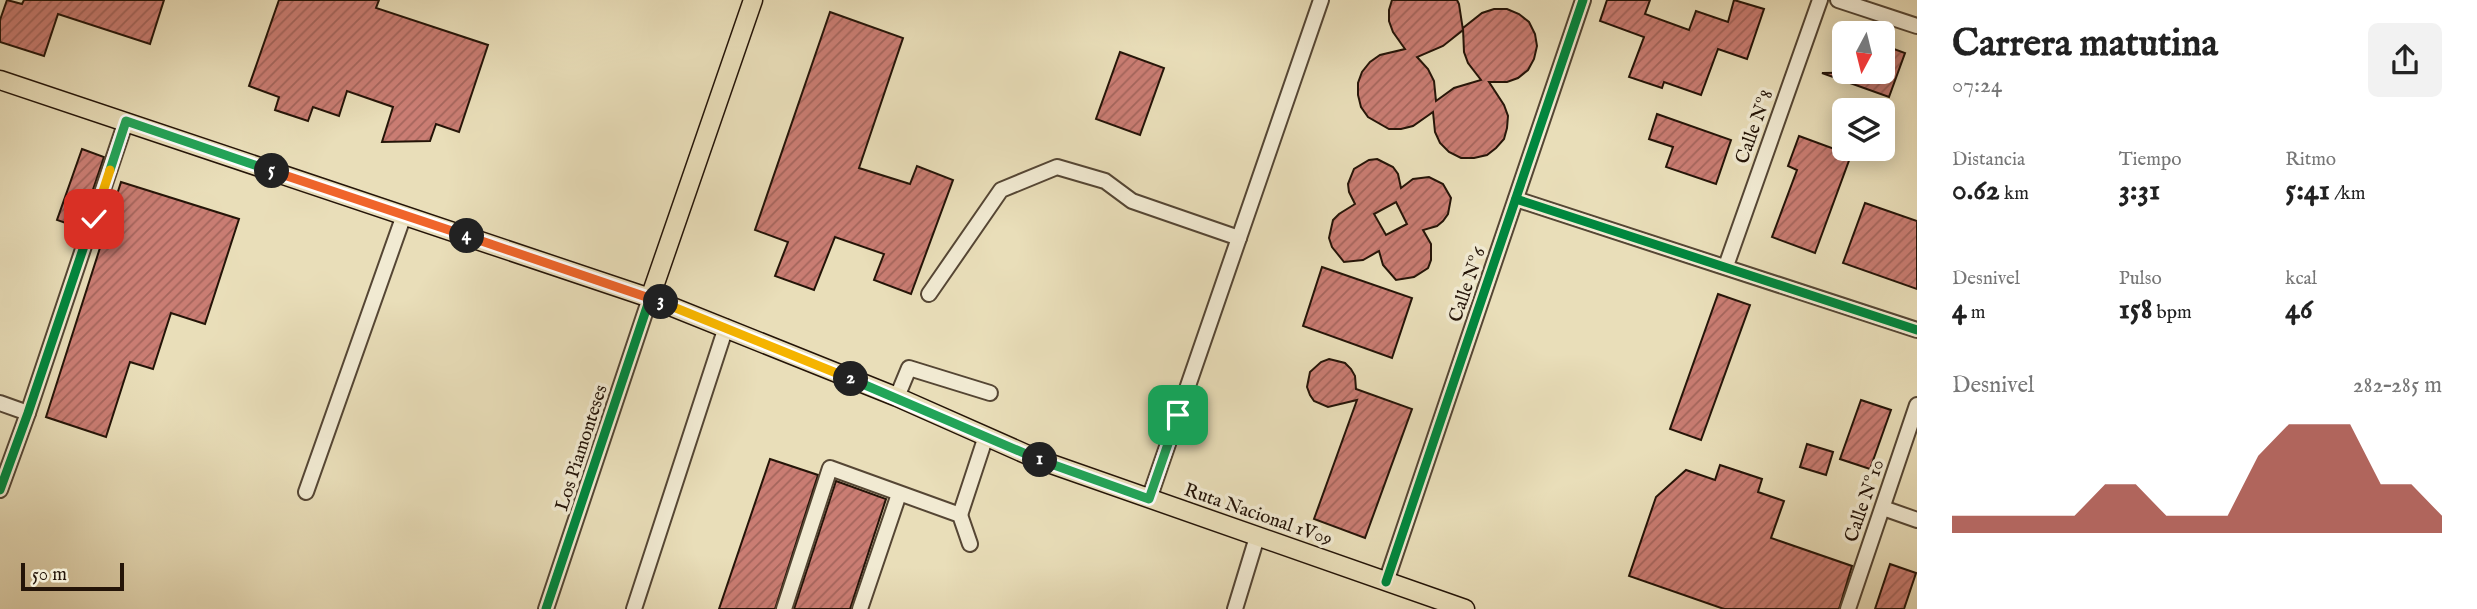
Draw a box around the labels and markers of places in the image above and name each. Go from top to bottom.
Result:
pin: 5 [254,154,290,188]
pin [64,189,124,249]
pin: 4 [449,218,484,254]
pin: 3 [644,284,678,320]
pin: 2 [834,362,868,396]
pin [1148,385,1208,445]
pin: 1 [1023,442,1058,477]

